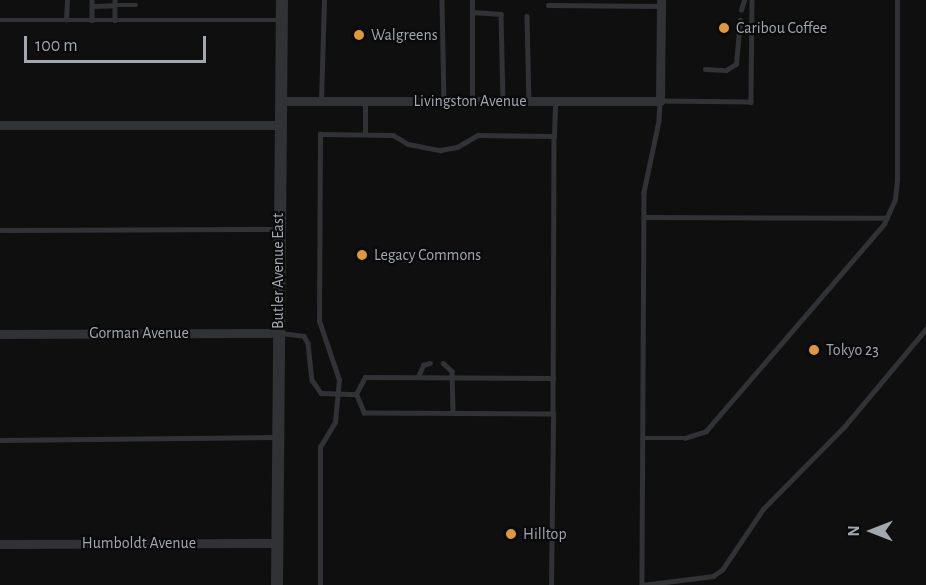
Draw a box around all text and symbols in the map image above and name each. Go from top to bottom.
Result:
place label: Caribou Coffee [736,18,827,38]
marker: Caribou Coffee [717,21,731,35]
scale bar [27,24,208,62]
place label: Walgreens [371,25,438,45]
marker: Walgreens [352,28,366,42]
text: 100 m [35,37,78,55]
street label: Livingston Avenue [413,91,527,111]
street label: Butler Avenue East [268,213,288,329]
place label: Legacy Commons [374,245,481,265]
marker: Legacy Commons [355,248,369,262]
street label: Gorman Avenue [89,323,189,343]
place label: Tokyo 23 [826,340,879,360]
marker: Tokyo 23 [807,343,821,357]
north arrow [842,501,902,561]
place label: Hilltop [523,524,567,544]
text: N [846,525,862,537]
marker: Hilltop [504,527,518,541]
street label: Humboldt Avenue [82,533,196,553]

